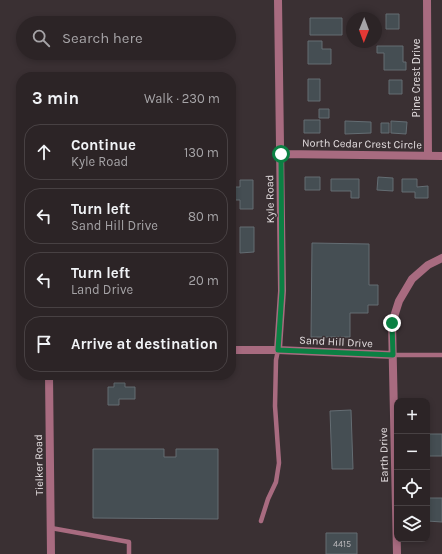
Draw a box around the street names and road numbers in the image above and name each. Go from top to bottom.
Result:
street label: Pine Crest Drive [410,38,423,117]
street label: North Cedar Crest Circle [302,136,422,152]
street label: Kyle Road [263,175,277,223]
street label: Sand Hill Drive [299,334,373,350]
street label: Earth Drive [377,427,391,483]
street label: Tielker Road [32,434,46,496]

